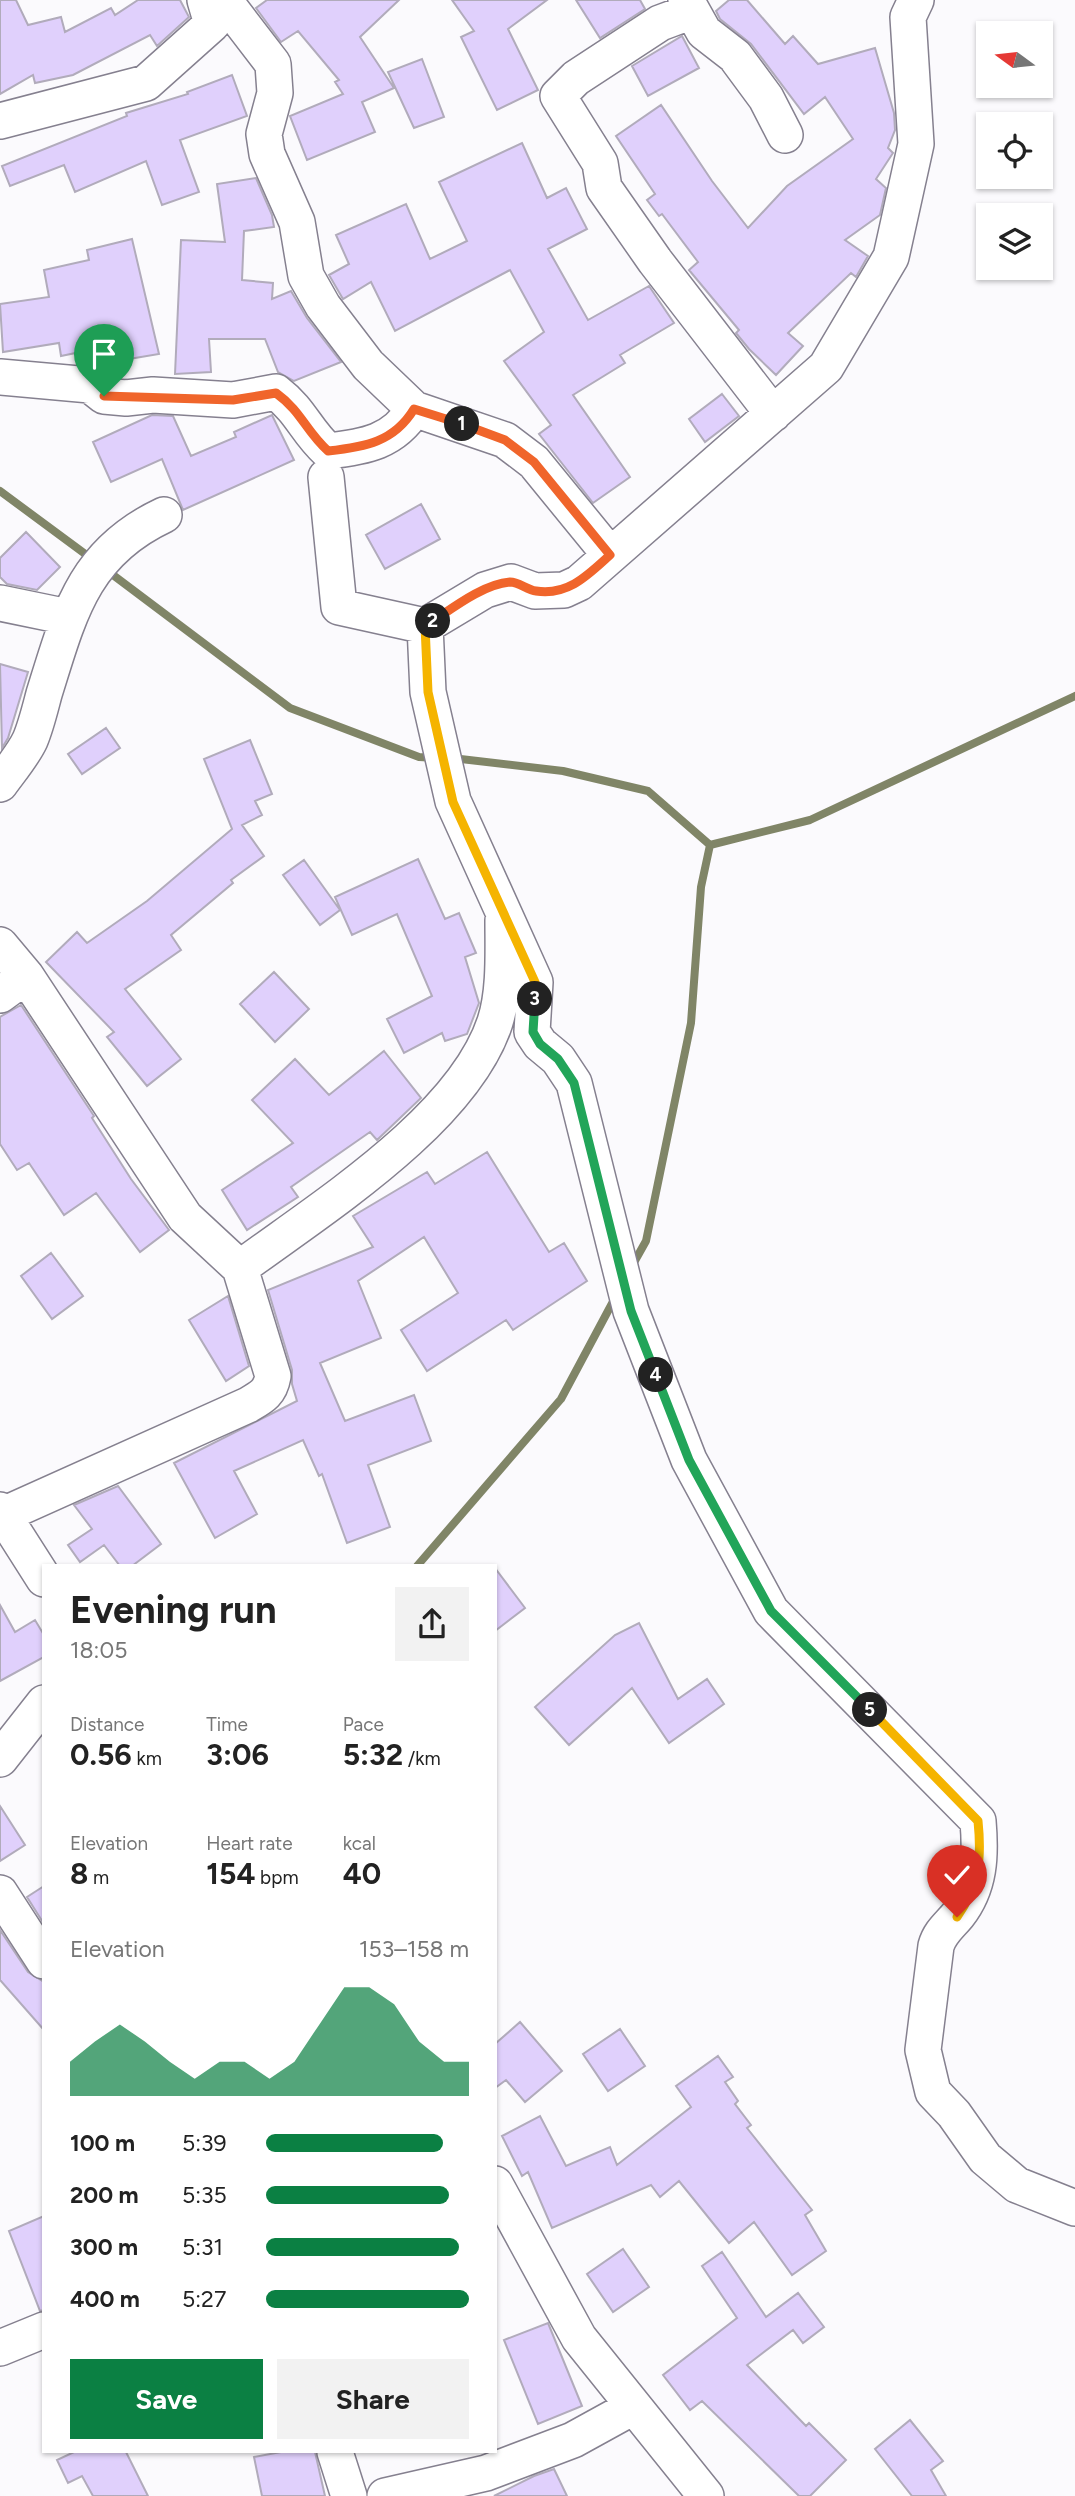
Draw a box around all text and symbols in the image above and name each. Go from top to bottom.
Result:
north arrow [976,21,1054,98]
map controls [976,21,1053,280]
button: locate [976,112,1053,189]
button: layers [976,203,1053,280]
pin [74,324,134,396]
icon: arrive [85,335,123,373]
pin: 1 [444,406,480,442]
text: 1 [457,412,466,435]
pin: 2 [416,604,450,638]
text: 2 [427,609,438,632]
pin: 3 [518,982,552,1016]
text: 3 [529,987,540,1010]
pin: 4 [638,1358,674,1392]
text: 4 [649,1363,662,1386]
text: Evening run [70,1587,277,1633]
button: share [395,1587,469,1661]
text: 18:05 [70,1636,127,1664]
pin: 5 [852,1692,888,1728]
text: 5 [864,1698,875,1721]
text: Distance [70,1713,144,1736]
text: Time [206,1713,248,1736]
text: Pace [343,1713,384,1736]
text: 0.56 [70,1736,132,1773]
text: 3:06 [206,1736,269,1773]
text: 5:32 [343,1736,403,1773]
text: km [132,1747,162,1770]
text: /km [403,1747,441,1770]
text: Elevation [70,1832,148,1855]
text: Heart rate [206,1832,293,1855]
text: kcal [343,1832,376,1855]
pin [927,1845,987,1917]
text: 8 [70,1855,88,1892]
text: 154 [206,1855,255,1892]
text: 40 [343,1855,381,1892]
icon: check [938,1856,976,1894]
text: m [88,1866,109,1889]
text: bpm [255,1866,299,1889]
text: Elevation [70,1935,165,1963]
text: 153–158 m [359,1935,469,1963]
text: 100 m [70,2129,135,2157]
text: 5:39 [182,2129,227,2157]
text: 200 m [70,2181,139,2209]
text: 5:35 [182,2181,227,2209]
text: 300 m [70,2233,138,2261]
text: 5:31 [182,2233,223,2261]
text: 400 m [70,2285,140,2313]
text: 5:27 [182,2285,226,2313]
button: Save [70,2359,263,2439]
button: Share [277,2359,469,2439]

